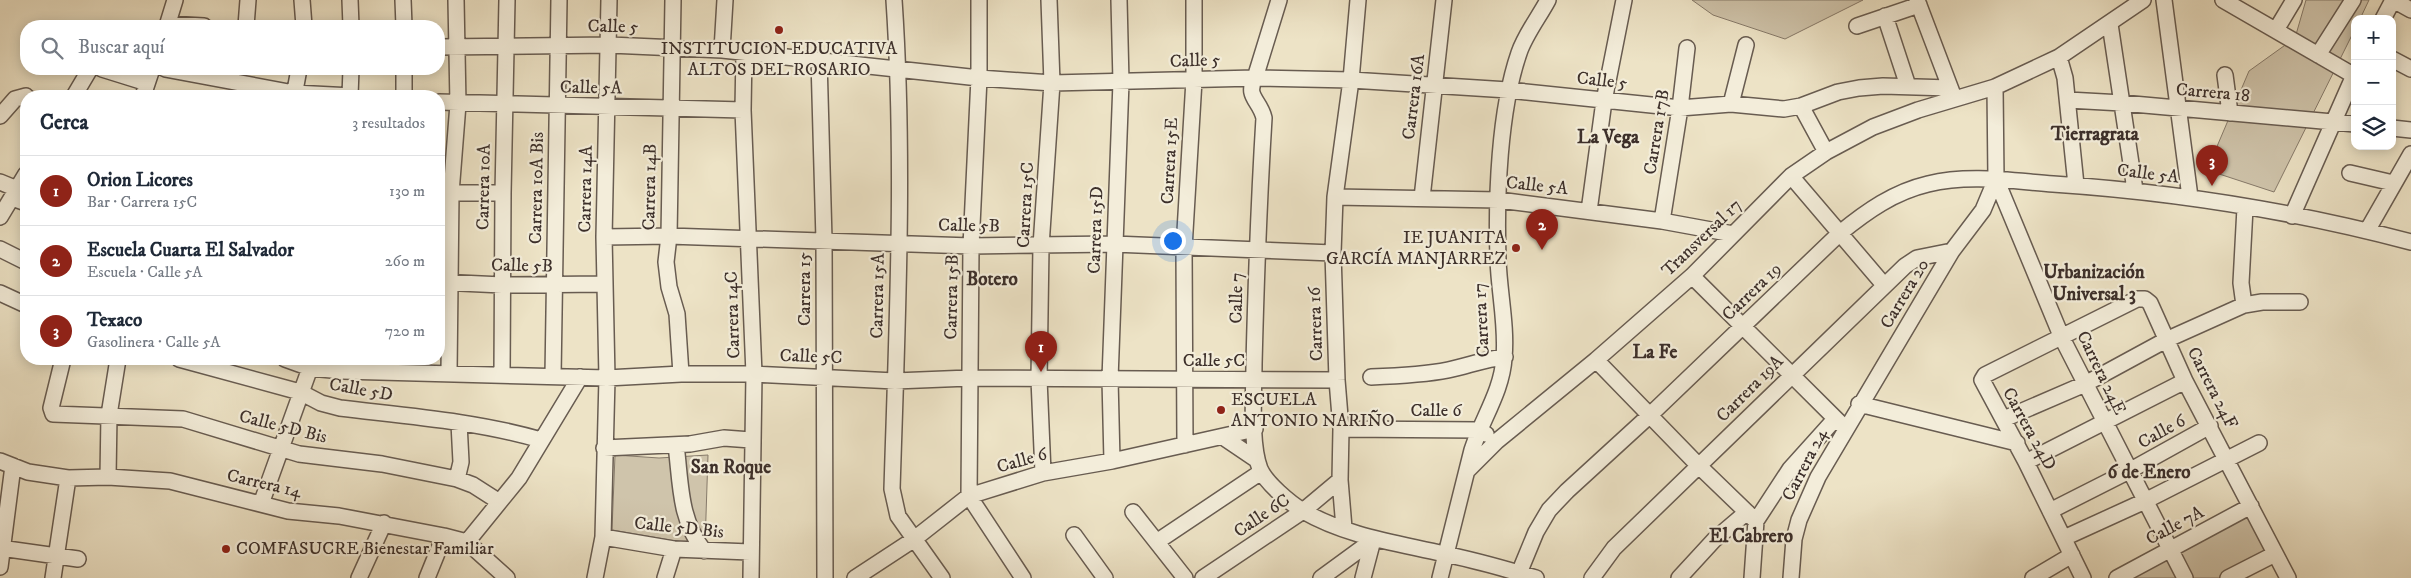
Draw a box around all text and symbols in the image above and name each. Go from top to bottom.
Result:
map controls [2351,15,2396,150]
button: + [2351,15,2396,60]
street label: Calle 5 [587,16,639,38]
search box [20,20,445,75]
marker: INSTITUCION EDUCATIVA ALTOS DEL ROSARIO [773,24,785,36]
icon: search [38,34,66,62]
text: Buscar aquí [78,36,164,59]
place label: INSTITUCION EDUCATIVA ALTOS DEL ROSARIO [661,38,898,81]
street label: Calle 5 [1169,49,1221,73]
street label: Carrera 16A [1398,52,1430,141]
button: − [2351,60,2396,105]
street label: Calle 5 [1576,67,1628,95]
street label: Calle 5A [560,76,623,100]
street label: Carrera 18 [2175,79,2251,107]
street label: Carrera 17B [1639,88,1675,176]
button: layers [2351,105,2396,150]
text: Cerca [40,110,88,136]
text: 3 resultados [352,113,425,133]
street label: Carrera 15E [1157,117,1183,205]
district label: Tierragrata [2050,123,2140,146]
district label: La Vega [1577,126,1640,149]
street label: Carrera 10A Bis [525,132,549,244]
street label: Carrera 10A [472,143,496,230]
street label: Carrera 14B [638,143,662,231]
street label: Carrera 14A [574,145,598,233]
pin: 3 [2196,145,2228,186]
street label: Calle 5A [2116,159,2181,189]
street label: Carrera 15C [1013,161,1039,249]
text: Orion Licores [87,169,193,192]
street label: Calle 5A [1505,172,1570,200]
text: 1 [53,181,59,201]
text: 130 m [389,181,425,201]
street label: Carrera 15D [1083,186,1109,274]
text: Bar · Carrera 15C [87,192,197,212]
street label: Transversal 17 [1657,194,1747,282]
pin: 2 [1526,209,1558,250]
street label: Calle 5B [938,214,1000,238]
place label: IE JUANITA GARCÍA MANJARREZ [1326,227,1507,270]
your location [1160,228,1186,254]
text: Escuela Cuarta El Salvador [87,239,294,262]
marker: IE JUANITA GARCÍA MANJARREZ [1510,242,1522,254]
text: 2 [52,251,60,271]
text: 260 m [385,251,425,271]
street label: Carrera 15 [794,252,816,326]
street label: Carrera 15A [866,252,890,339]
street label: Calle 5B [491,254,553,278]
street label: Carrera 15B [940,254,964,340]
street label: Carrera 20 [1876,255,1934,333]
street label: Carrera 19 [1718,258,1786,326]
district label: Urbanización Universal 3 [2043,261,2146,306]
text: Escuela · Calle 5A [87,262,202,282]
district label: Botero [966,268,1018,291]
street label: Carrera 14C [720,271,746,359]
street label: Calle 7 [1226,272,1248,324]
street label: Carrera 17 [1469,282,1495,358]
street label: Carrera 16 [1304,286,1328,362]
text: Texaco [87,309,142,332]
text: 3 [53,321,59,341]
text: 720 m [385,321,425,341]
street label: Carrera 24E [2071,327,2131,419]
pin: 1 [1025,331,1057,372]
text: Gasolinera · Calle 5A [87,332,221,352]
district label: La Fe [1633,341,1678,364]
street label: Carrera 24F [2182,343,2242,433]
street label: Calle 5C [779,345,843,369]
street label: Calle 5C [1183,350,1245,372]
street label: Carrera 19A [1712,351,1788,427]
street label: Calle 5D [328,374,394,406]
street label: Carrera 24D [1997,384,2061,474]
place label: ESCUELA ANTONIO NARIÑO [1231,389,1395,432]
street label: Calle 6 [1410,400,1462,422]
marker: ESCUELA ANTONIO NARIÑO [1215,404,1227,416]
street label: Calle 5D Bis [237,405,329,449]
street label: Calle 6 [2134,410,2190,454]
street label: Carrera 24 [1778,425,1833,505]
street label: Calle 6 [994,443,1050,479]
district label: San Roque [691,456,771,480]
district label: 6 de Enero [2108,461,2190,484]
street label: Carrera 14 [225,465,304,503]
street label: Calle 6C [1230,489,1294,543]
street label: Calle 7A [2142,501,2208,550]
street label: Calle 5D Bis [633,512,725,544]
district label: El Cabrero [1709,525,1793,548]
place label: COMFASUCRE Bienestar Familiar [236,538,494,560]
marker: COMFASUCRE Bienestar Familiar [220,543,232,555]

